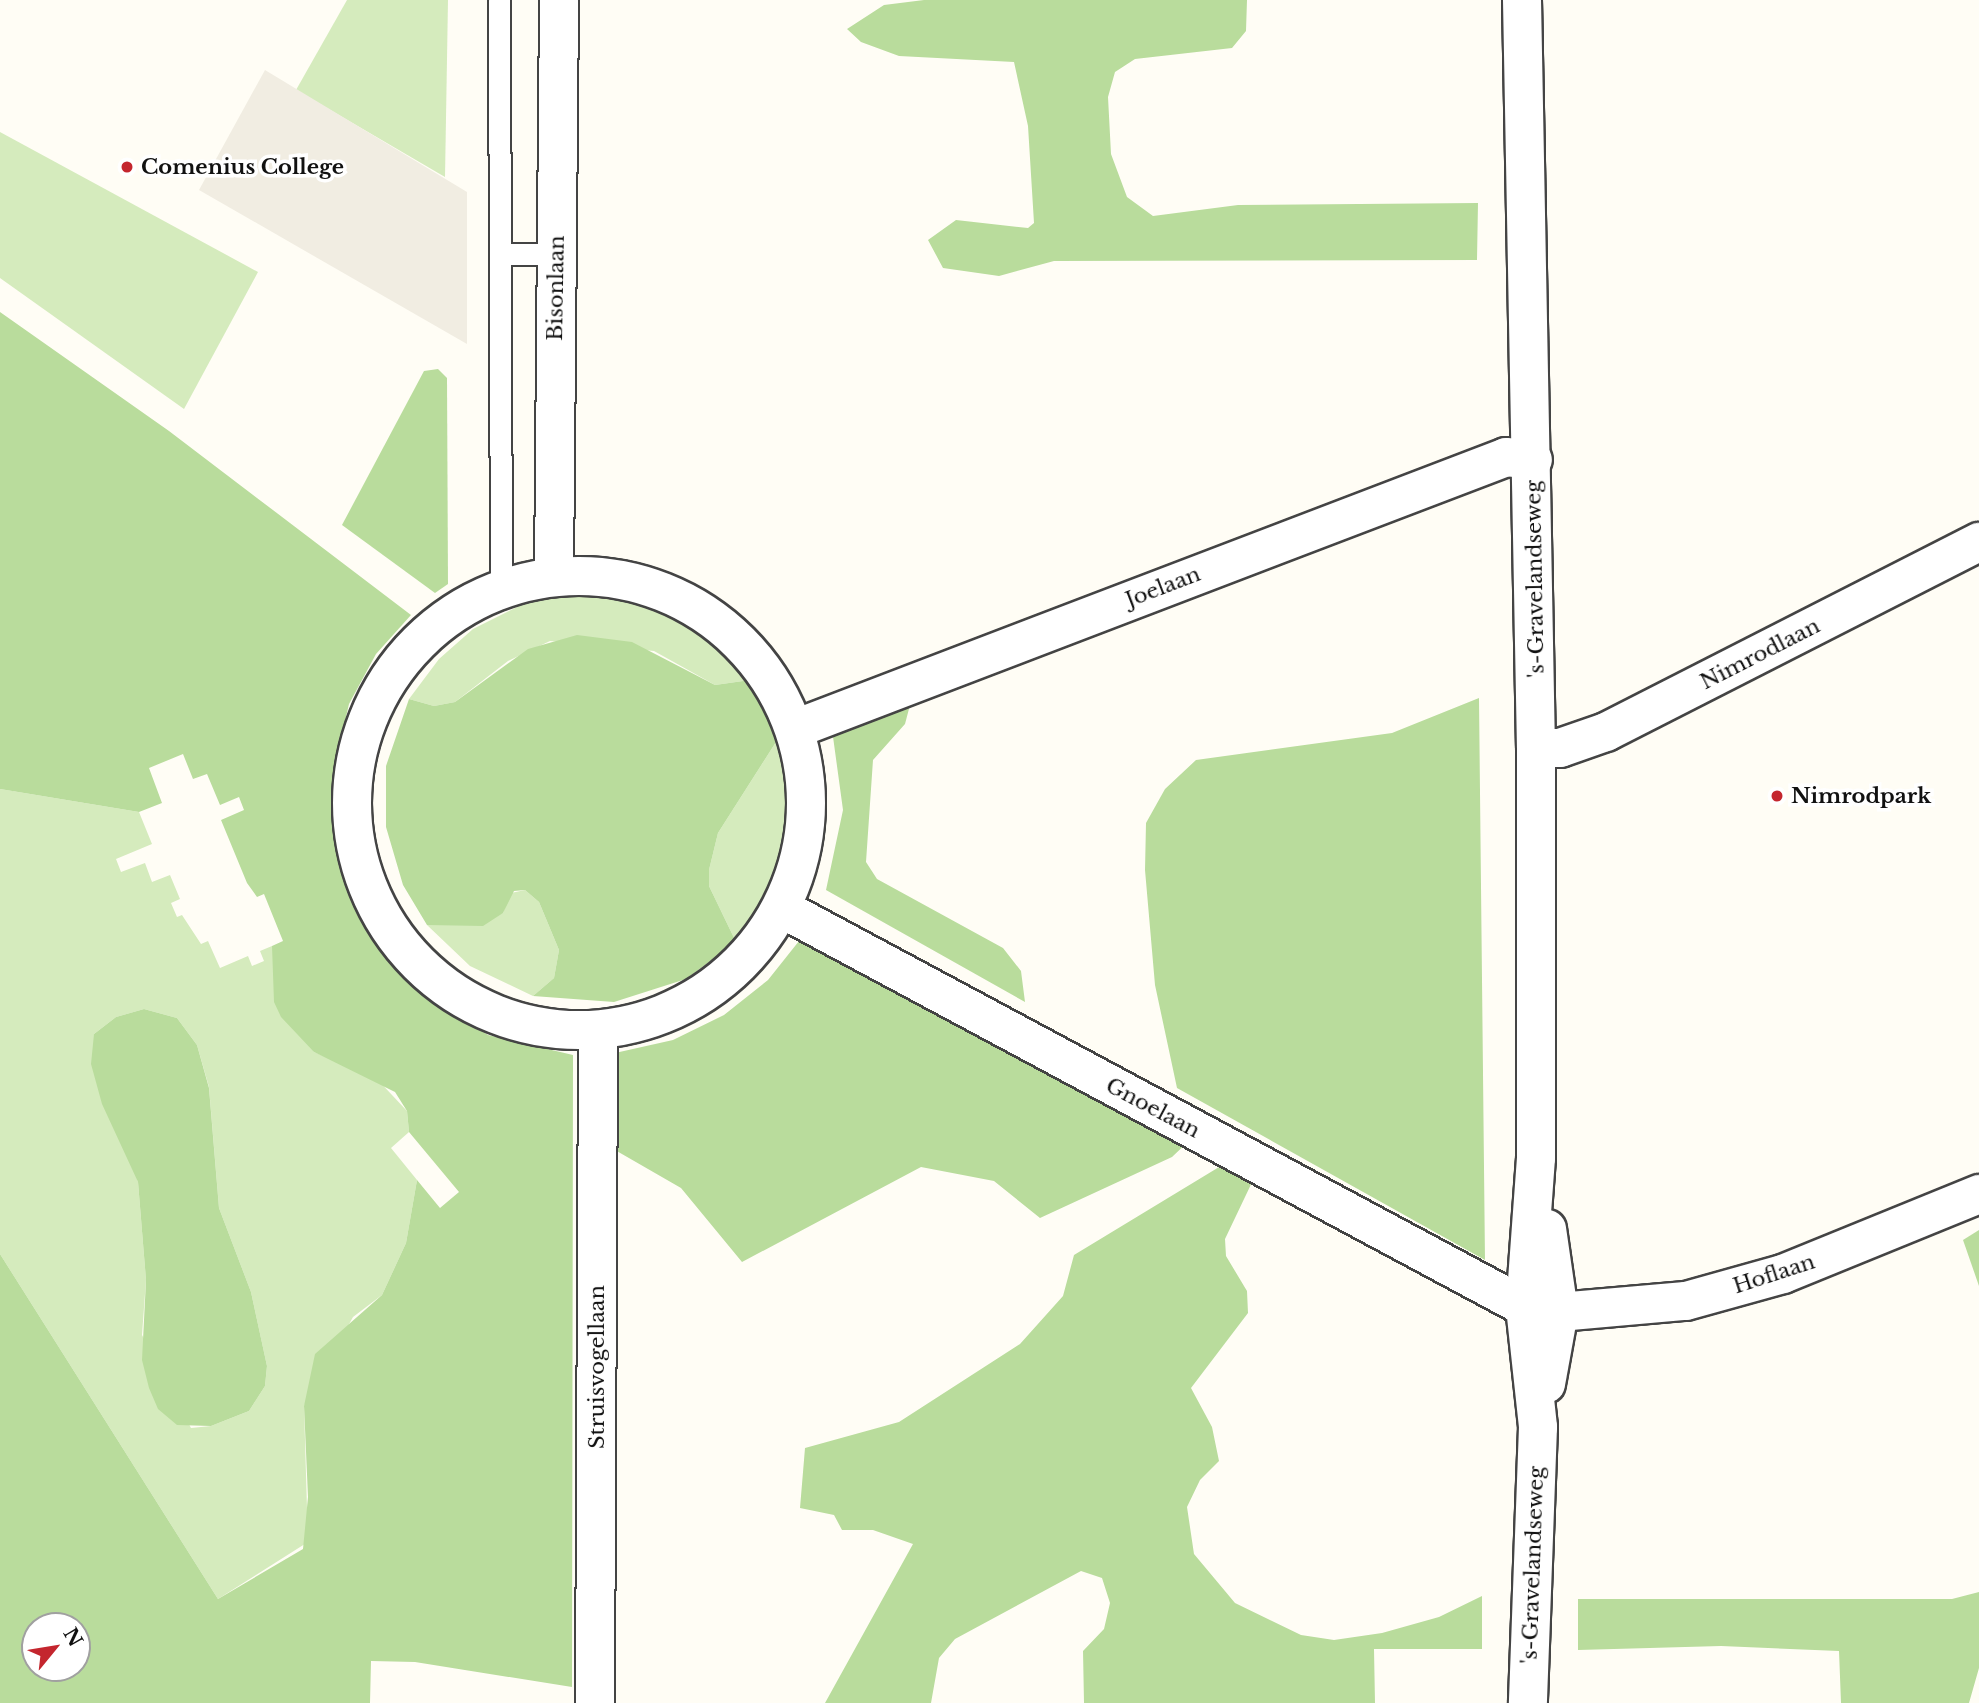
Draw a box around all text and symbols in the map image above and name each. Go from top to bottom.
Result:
place label: Comenius College [141,154,344,180]
marker: Comenius College [119,159,135,175]
street label: Bisonlaan [542,235,570,341]
street label: 's-Gravelandseweg [1521,480,1549,678]
street label: Joelaan [1122,561,1204,613]
street label: Nimrodlaan [1696,613,1824,695]
place label: Nimrodpark [1791,783,1931,809]
marker: Nimrodpark [1769,788,1785,804]
street label: Gnoelaan [1102,1073,1204,1143]
street label: Hoflaan [1730,1249,1818,1299]
street label: Struisvogellaan [584,1285,610,1449]
street label: 's-Gravelandseweg [1517,1466,1549,1664]
north arrow [21,1612,91,1682]
text: N [58,1624,87,1651]

